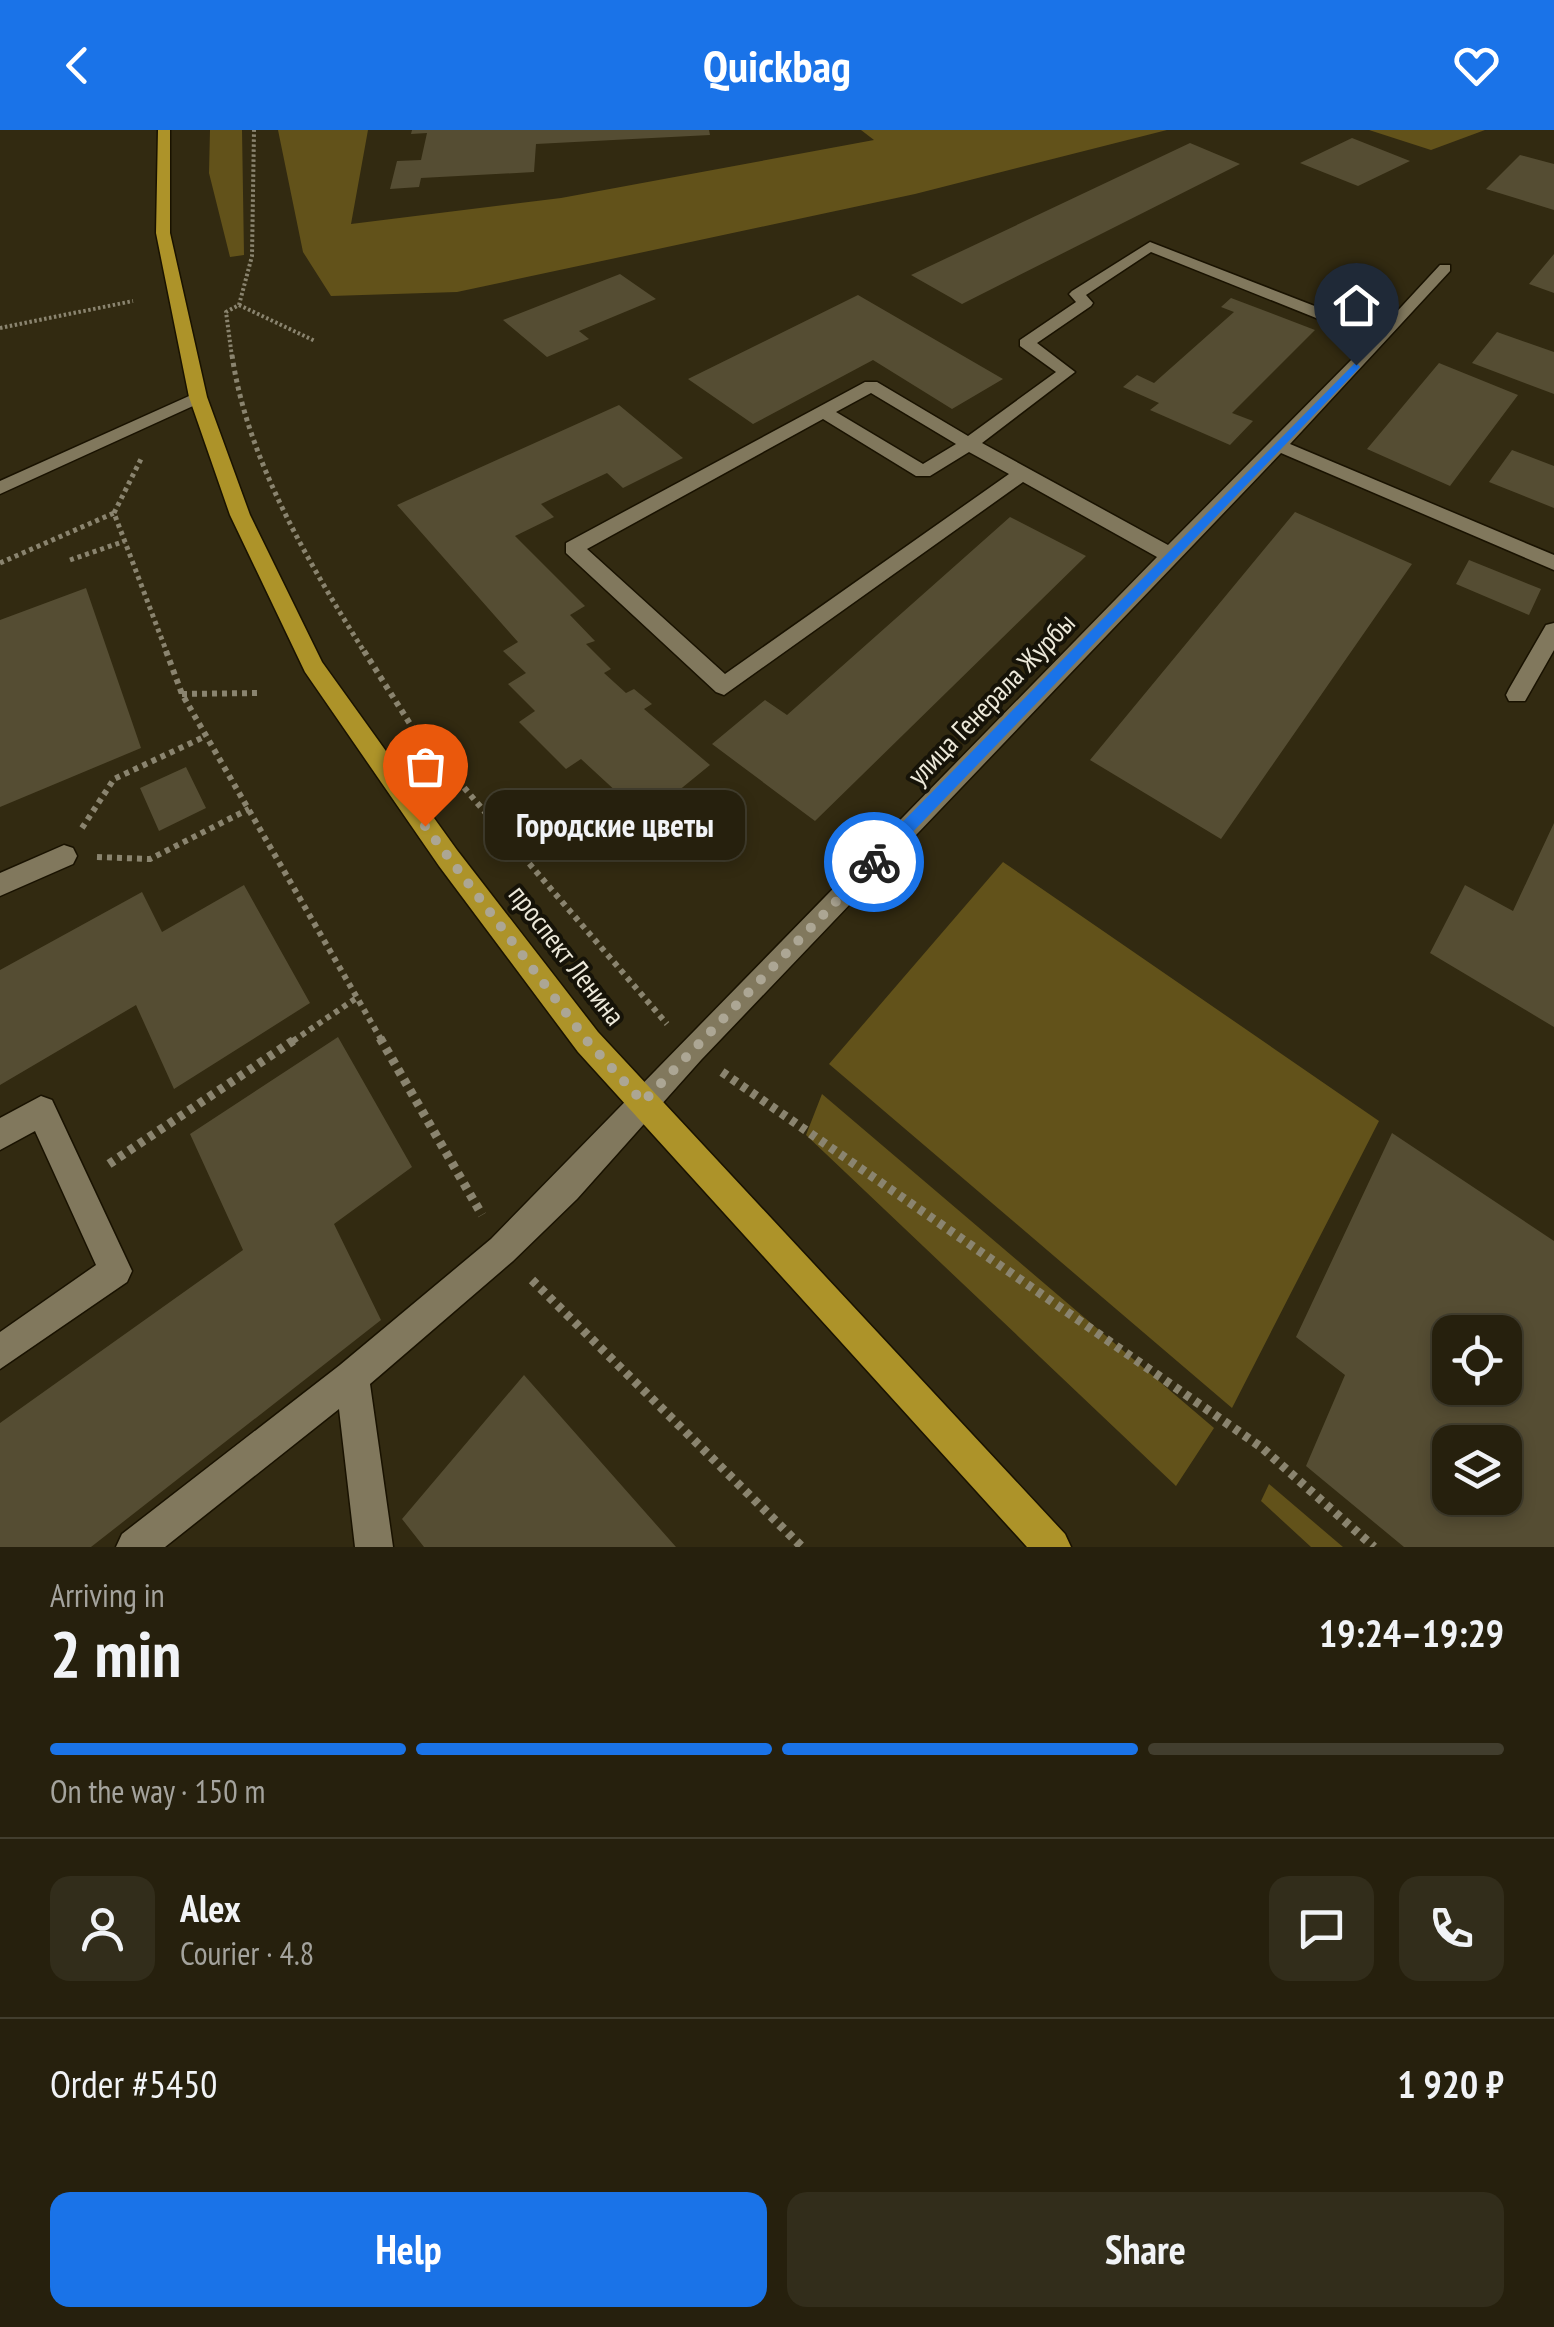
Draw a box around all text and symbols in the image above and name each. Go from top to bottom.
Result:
text: Quickbag [703,36,851,94]
icon: back [50,38,105,93]
icon: heart [1449,38,1504,93]
pin [1314,263,1399,366]
icon: home [1329,278,1384,333]
street label: улица Генерала Журбы [899,604,1082,793]
pin [383,724,468,827]
icon: bag [398,739,453,794]
callout: Городские цветы [485,791,745,861]
text: Городские цветы [516,804,714,846]
courier [824,812,924,912]
icon: bike [847,835,902,890]
street label: проспект Ленина [501,877,634,1032]
map controls [1432,1315,1522,1515]
button: locate [1432,1315,1522,1405]
button: layers [1432,1425,1522,1515]
text: Arriving in [50,1574,165,1616]
text: 19:24–19:29 [1319,1608,1504,1657]
text: 2 min [50,1611,181,1695]
text: On the way · 150 m [50,1770,265,1812]
button: person [50,1876,155,1981]
button: chat [1269,1876,1374,1981]
button: phone [1399,1876,1504,1981]
text: Alex [180,1883,241,1932]
text: Courier · 4.8 [180,1932,314,1974]
text: Order #5450 [50,2059,217,2108]
text: 1 920 ₽ [1398,2059,1504,2108]
button: Help [50,2192,767,2307]
button: Share [787,2192,1504,2307]

